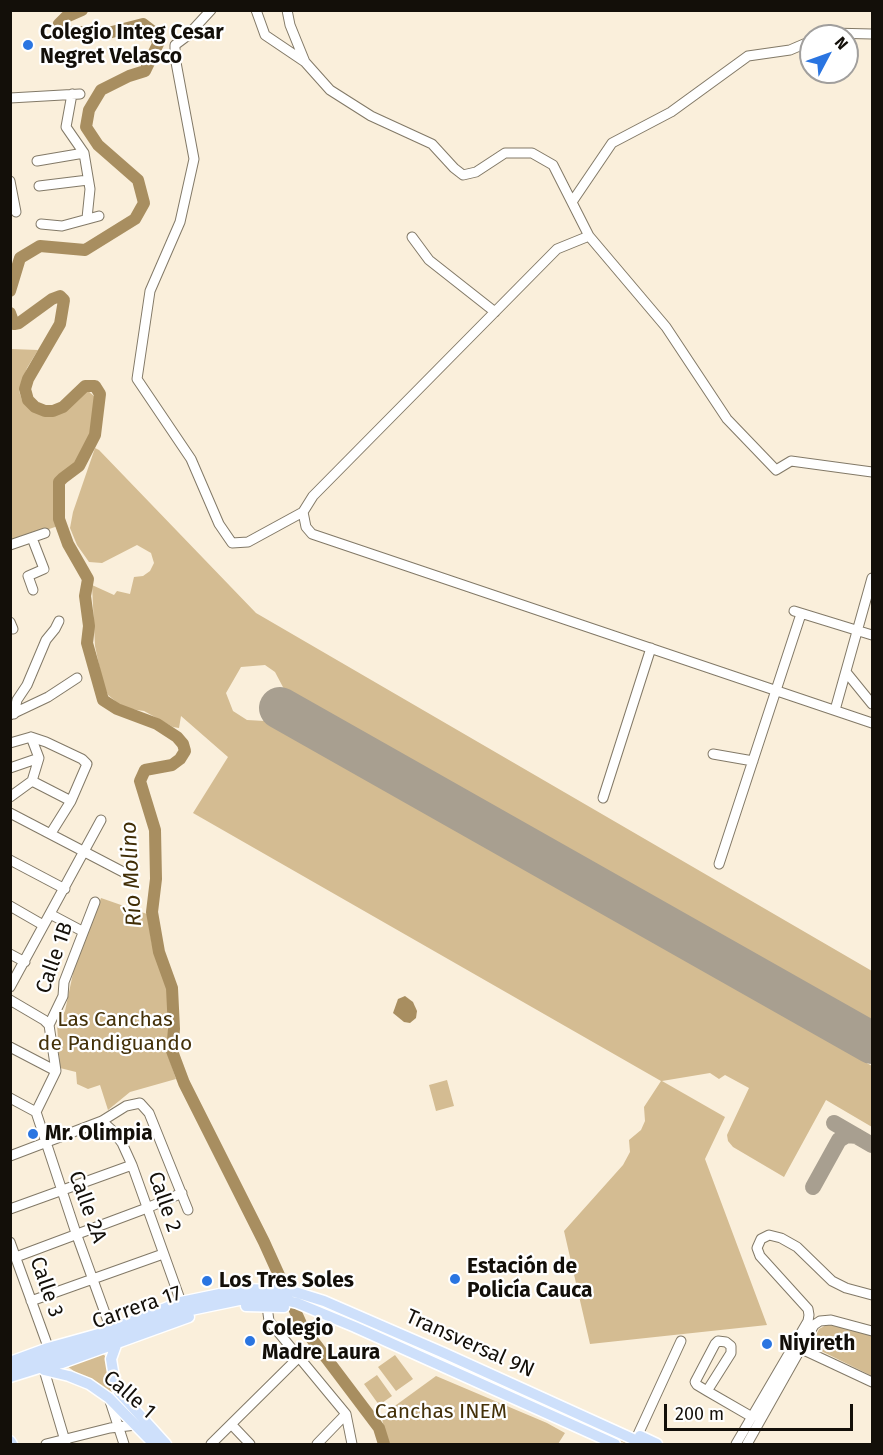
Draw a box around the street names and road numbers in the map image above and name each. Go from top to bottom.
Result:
street label: Calle 1B [31,919,79,997]
street label: Calle 2A [62,1168,112,1246]
street label: Calle 2 [142,1168,186,1236]
street label: Calle 3 [24,1253,68,1321]
street label: Carrera 17 [89,1281,185,1335]
street label: Transversal 9N [402,1304,538,1384]
street label: Calle 1 [98,1365,160,1425]

